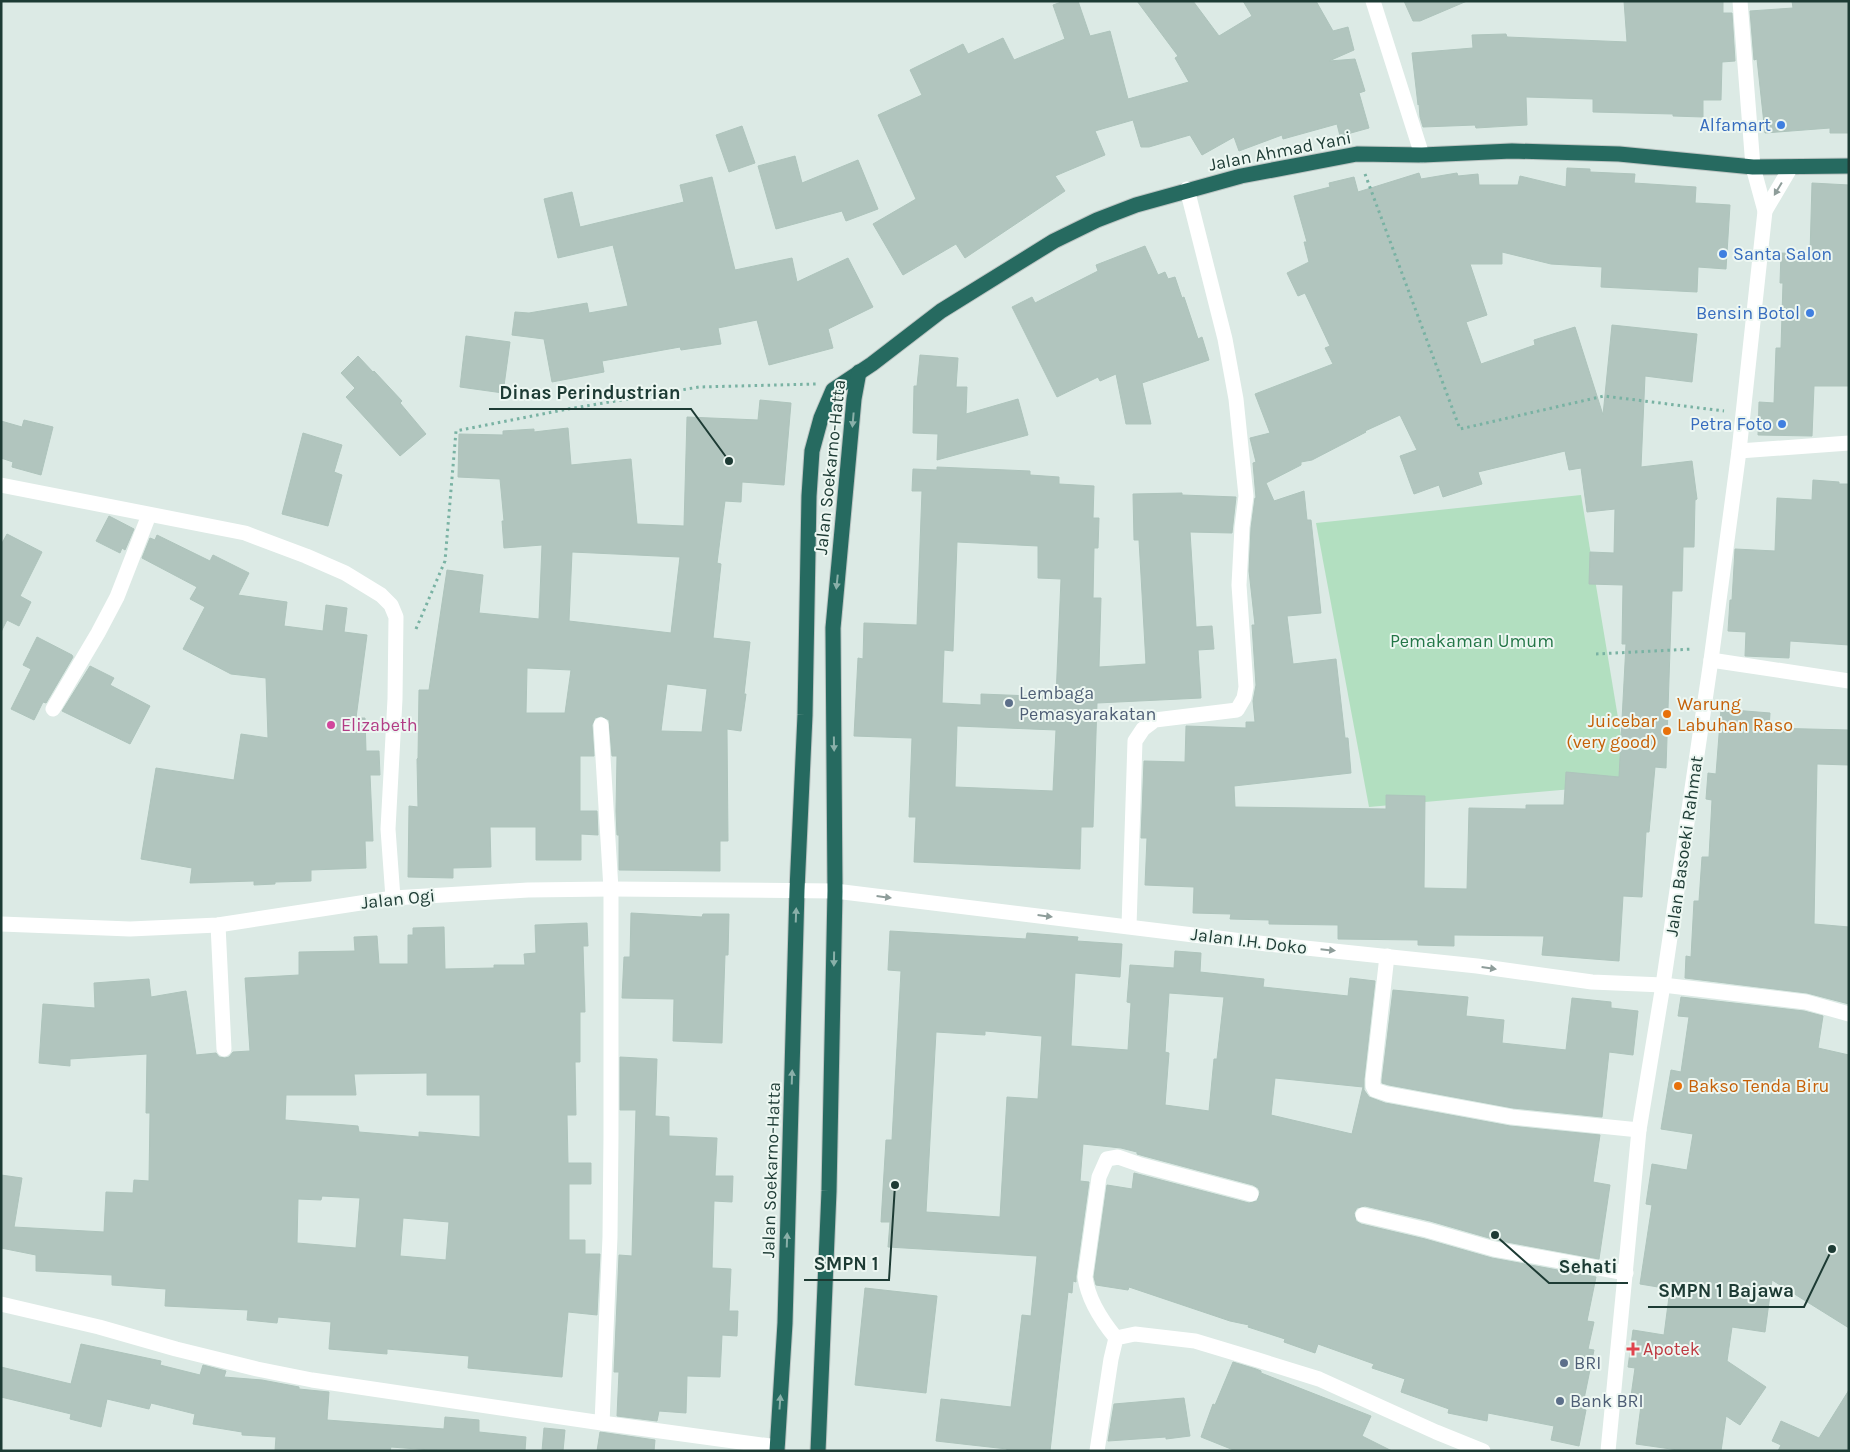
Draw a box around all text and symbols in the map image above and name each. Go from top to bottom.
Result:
place label: Alfamart [1700,114,1771,136]
marker: Alfamart [1775,119,1787,131]
street label: Jalan Ahmad Yani [1207,126,1353,176]
one-way arrow [1774,183,1783,196]
place label: Santa Salon [1733,243,1832,265]
marker: Santa Salon [1717,248,1729,260]
place label: Bensin Botol [1696,302,1800,324]
marker: Bensin Botol [1804,307,1816,319]
callout: Dinas Perindustrian [489,375,691,409]
street label: Jalan Soekarno-Hatta [810,378,850,556]
text: Dinas Perindustrian [499,382,681,404]
one-way arrow [848,412,856,428]
place label: Petra Foto [1690,413,1772,435]
marker: Petra Foto [1776,418,1788,430]
one-way arrow [833,574,841,590]
park label: Pemakaman Umum [1390,630,1554,652]
place label: Lembaga Pemasyarakatan [1019,682,1156,725]
place label: Warung Labuhan Raso [1677,693,1793,736]
marker: Lembaga Pemasyarakatan [1003,697,1015,709]
marker: Warung Labuhan Raso [1661,708,1673,720]
place label: Juicebar (very good) [1566,710,1657,753]
place label: Elizabeth [341,714,418,736]
marker: Elizabeth [325,719,337,731]
marker: Juicebar (very good) [1661,725,1673,737]
one-way arrow [830,736,838,752]
street label: Jalan Basoeki Rahmat [1660,754,1708,938]
street label: Jalan Ogi [360,884,436,914]
one-way arrow [876,893,892,901]
one-way arrow [792,907,800,923]
one-way arrow [1037,912,1053,920]
street label: Jalan I.H. Doko [1190,923,1308,959]
one-way arrow [1320,946,1336,954]
one-way arrow [830,951,838,967]
one-way arrow [1482,964,1498,972]
one-way arrow [788,1069,796,1085]
place label: Bakso Tenda Biru [1688,1075,1829,1097]
marker: Bakso Tenda Biru [1672,1080,1684,1092]
street label: Jalan Soekarno-Hatta [757,1082,785,1258]
one-way arrow [784,1232,792,1248]
callout: SMPN 1 [804,1246,889,1280]
callout: Sehati [1549,1249,1628,1283]
text: SMPN 1 [814,1253,878,1275]
text: Sehati [1559,1256,1617,1278]
callout: SMPN 1 Bajawa [1648,1273,1804,1307]
text: SMPN 1 Bajawa [1658,1280,1794,1302]
place label: Apotek [1643,1338,1700,1360]
marker: Apotek [1627,1343,1639,1355]
place label: BRI [1574,1352,1601,1374]
marker: BRI [1558,1357,1570,1369]
place label: Bank BRI [1570,1390,1644,1412]
one-way arrow [776,1394,784,1410]
marker: Bank BRI [1554,1395,1566,1407]

